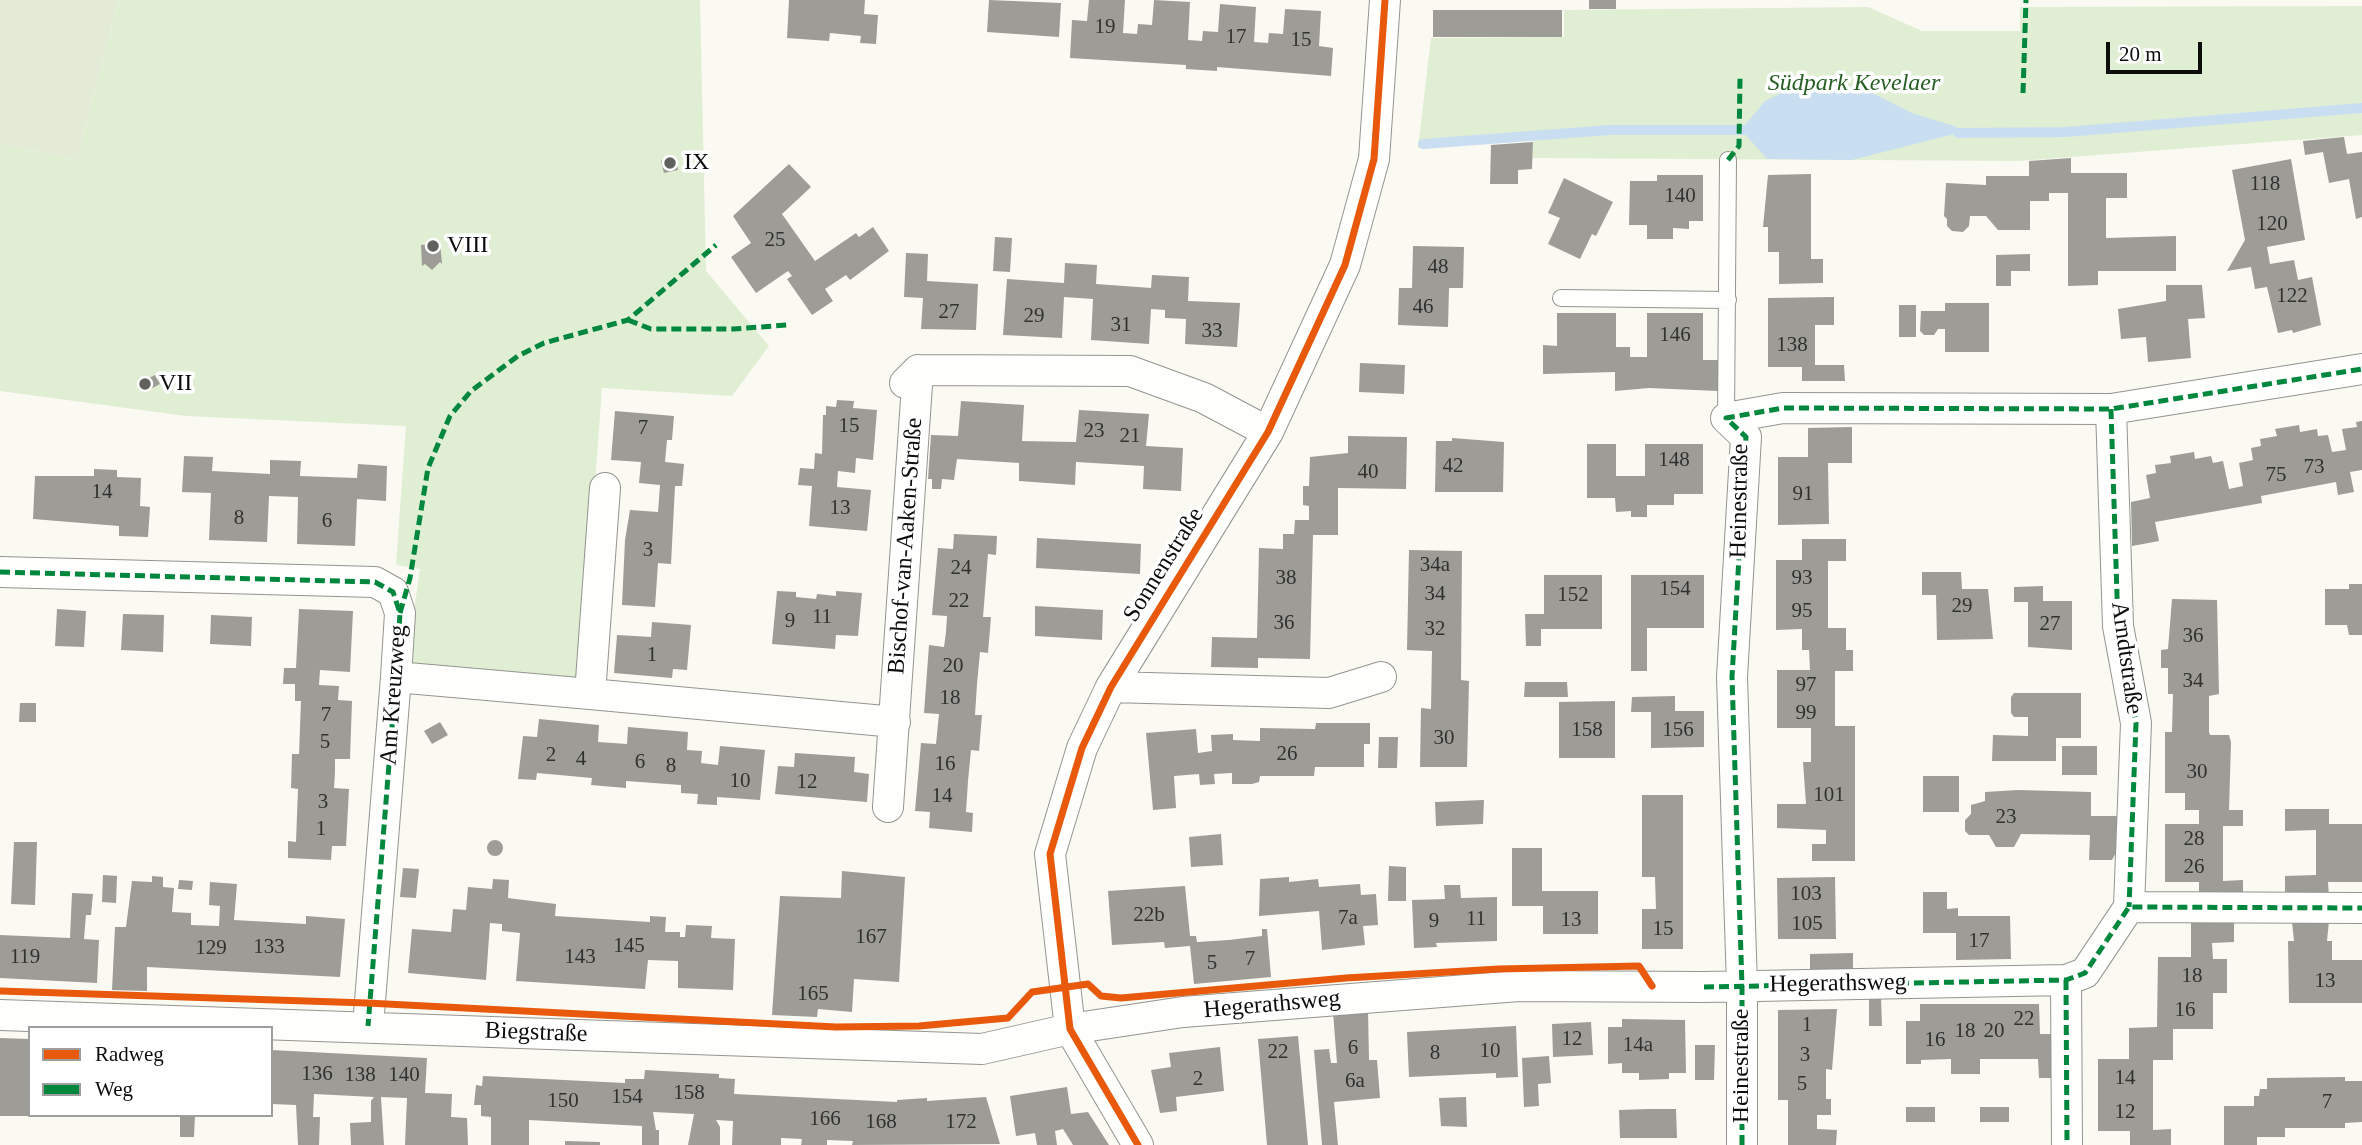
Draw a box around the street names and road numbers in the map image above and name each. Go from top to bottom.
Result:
street label: Bischof-van-Aaken-Straße [883,417,929,675]
street label: Heinestraße [1725,443,1755,559]
street label: Sonnenstraße [1118,503,1210,627]
street label: Arndtstraße [2104,600,2148,716]
street label: Am Kreuzweg [375,624,413,766]
street label: Hegerathsweg [1769,968,1907,1000]
street label: Hegerathsweg [1202,985,1342,1025]
street label: Heinestraße [1728,1009,1756,1123]
street label: Biegstraße [484,1017,588,1049]

